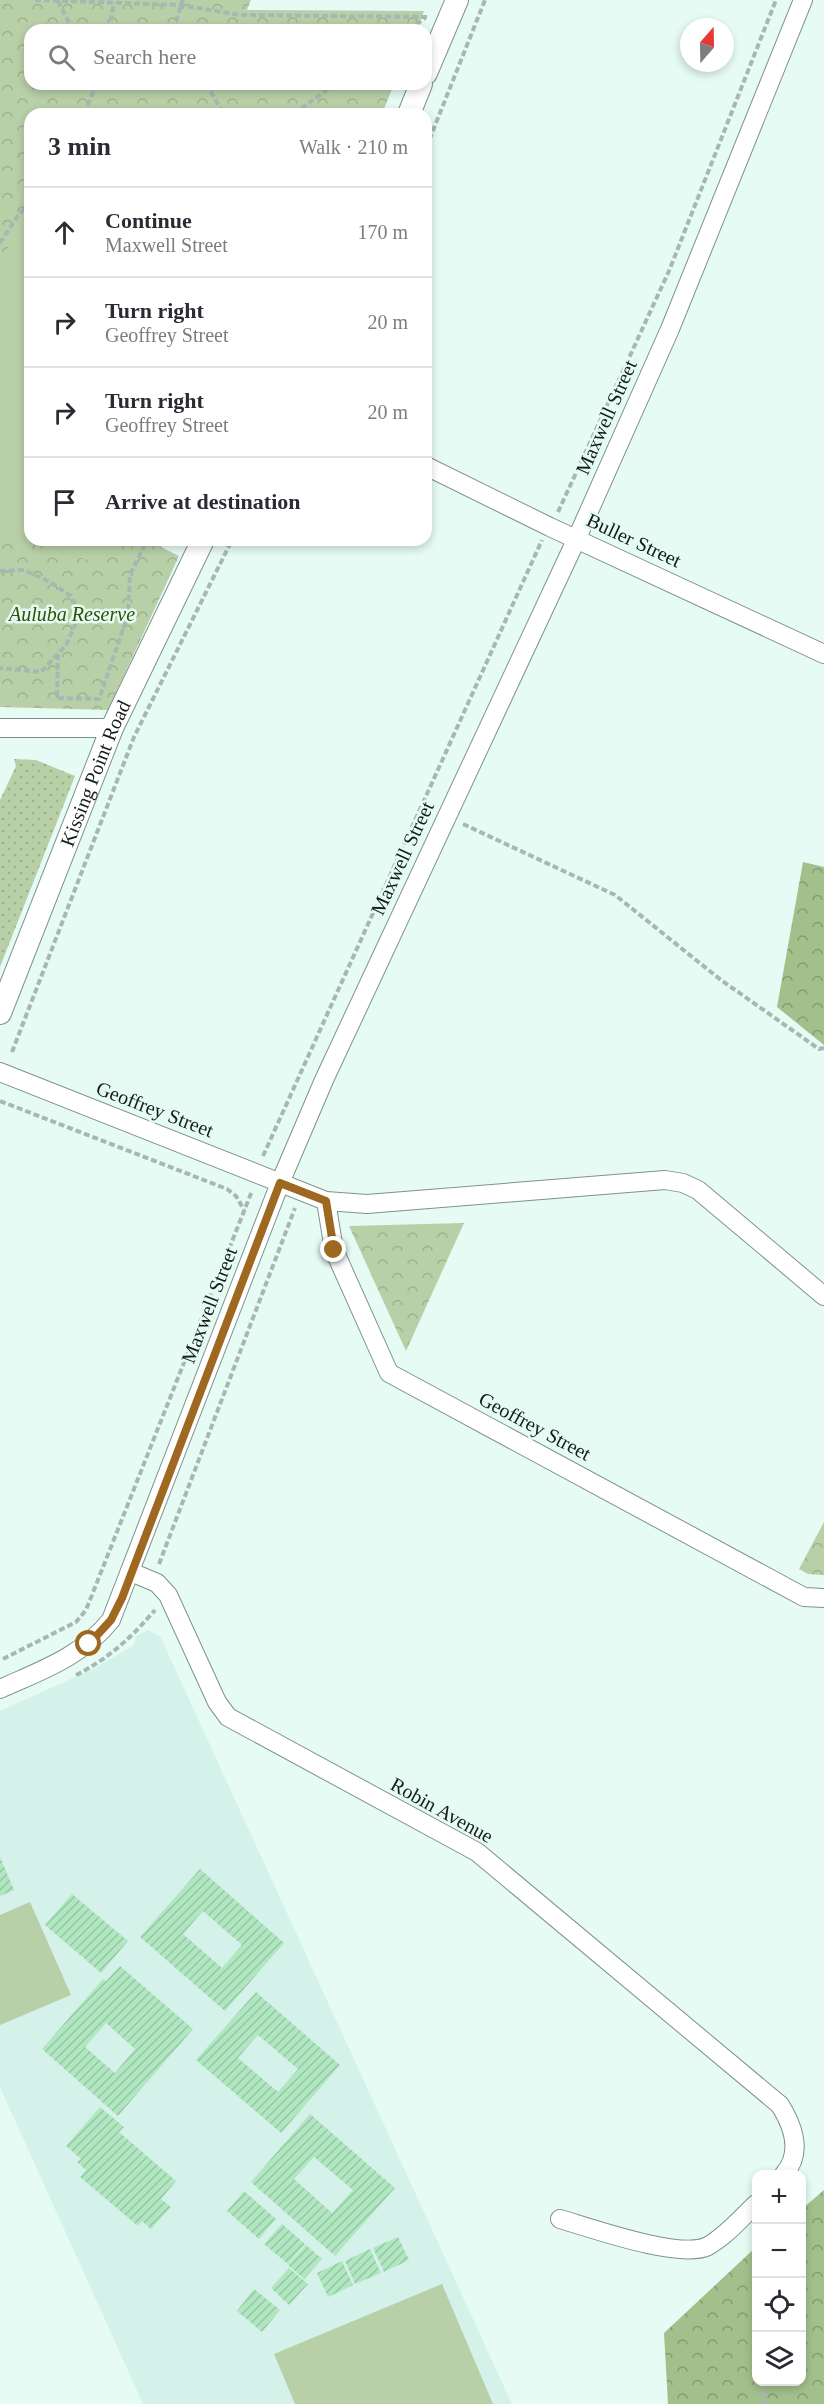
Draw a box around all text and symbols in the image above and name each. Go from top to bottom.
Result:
north arrow [680,18,734,72]
search box [24,24,432,90]
icon: search [45,41,78,74]
text: Search here [93,44,196,69]
text: 3 min [48,132,111,161]
text: Walk · 210 m [299,136,408,158]
text: Continue [105,208,192,233]
icon: ahead [48,216,81,249]
text: 170 m [357,221,408,243]
text: Maxwell Street [105,234,228,256]
text: Turn right [105,298,204,323]
icon: right [48,306,81,339]
text: 20 m [367,311,408,333]
text: Geoffrey Street [105,324,228,346]
street label: Maxwell Street [571,356,641,478]
text: Turn right [105,388,204,413]
icon: right [48,396,81,429]
text: 20 m [367,401,408,423]
text: Geoffrey Street [105,414,228,436]
icon: arrive [48,486,81,519]
text: Arrive at destination [105,489,301,514]
street label: Buller Street [583,509,685,572]
park label: Auluba Reserve [7,603,135,625]
street label: Kissing Point Road [56,697,135,849]
street label: Maxwell Street [366,797,438,918]
street label: Geoffrey Street [93,1077,217,1142]
route end [320,1236,346,1262]
street label: Maxwell Street [177,1243,241,1366]
street label: Geoffrey Street [475,1387,595,1466]
route start [75,1630,101,1656]
street label: Robin Avenue [387,1773,497,1847]
map controls [752,2170,806,2386]
button: + [752,2170,806,2224]
button: − [752,2224,806,2278]
button: locate [752,2278,806,2332]
button: layers [752,2332,806,2386]

